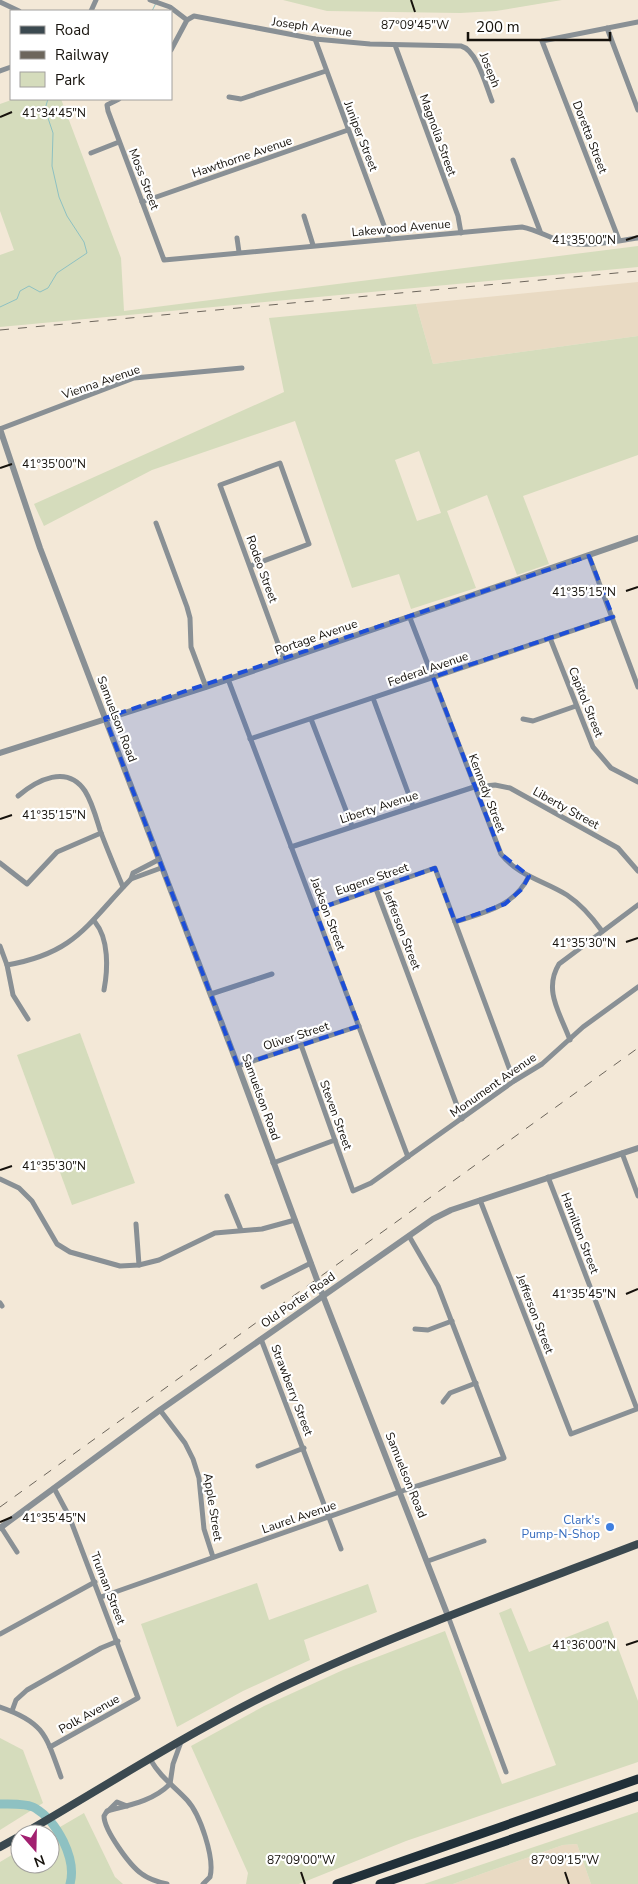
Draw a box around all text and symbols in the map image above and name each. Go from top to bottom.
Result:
legend [10,10,172,100]
scale bar [468,10,610,42]
street label: Joseph Avenue [270,13,353,41]
text: 87°09'45"W [381,17,449,33]
text: 200 m [476,17,520,37]
text: Road [55,20,90,40]
text: Railway [55,45,109,65]
street label: Joseph [475,49,504,90]
text: Park [55,70,85,90]
street label: Magnolia Street [416,92,460,179]
street label: Juniper Street [340,98,382,174]
street label: Doretta Street [569,98,611,176]
text: 41°34'45"N [22,105,86,121]
street label: Hawthorne Avenue [190,132,294,182]
street label: Moss Street [125,146,163,213]
street label: Lakewood Avenue [351,216,451,240]
text: 41°35'00"N [552,232,616,248]
street label: Vienna Avenue [59,361,142,403]
text: 41°35'00"N [22,456,86,472]
street label: Rodeo Street [242,533,282,606]
text: 41°35'15"N [552,584,616,600]
street label: Portage Avenue [272,615,360,659]
street label: Federal Avenue [386,648,470,690]
street label: Capitol Street [565,665,608,740]
street label: Samuelson Road [93,674,141,764]
street label: Kennedy Street [465,751,510,835]
street label: Liberty Street [530,783,603,833]
street label: Liberty Avenue [338,787,420,827]
text: 41°35'15"N [22,807,86,823]
street label: Eugene Street [333,859,411,899]
street label: Jackson Street [306,874,350,953]
street label: Jefferson Street [379,887,425,973]
text: 41°35'30"N [552,935,616,951]
street label: Oliver Street [261,1018,332,1054]
street label: Monument Avenue [447,1049,539,1121]
street label: Samuelson Road [238,1052,284,1142]
street label: Steven Street [316,1078,356,1153]
text: 41°35'30"N [22,1158,86,1174]
street label: Hamilton Street [557,1190,603,1276]
street label: Old Porter Road [258,1268,338,1332]
street label: Jefferson Street [512,1271,558,1357]
text: 41°35'45"N [552,1286,616,1302]
street label: Strawberry Street [267,1342,317,1439]
street label: Samuelson Road [382,1430,430,1520]
street label: Apple Street [200,1472,226,1543]
street label: Laurel Avenue [260,1497,338,1537]
text: 41°35'45"N [22,1510,86,1526]
place label: Clark's Pump-N-Shop [522,1512,600,1542]
marker: Clark's Pump-N-Shop [604,1521,616,1533]
street label: Truman Street [87,1549,129,1627]
text: 41°36'00"N [552,1637,616,1653]
street label: Polk Avenue [56,1691,122,1737]
north arrow [10,1824,60,1874]
text: N [31,1850,47,1871]
text: 87°09'00"W [267,1852,335,1868]
text: 87°09'15"W [531,1852,599,1868]

